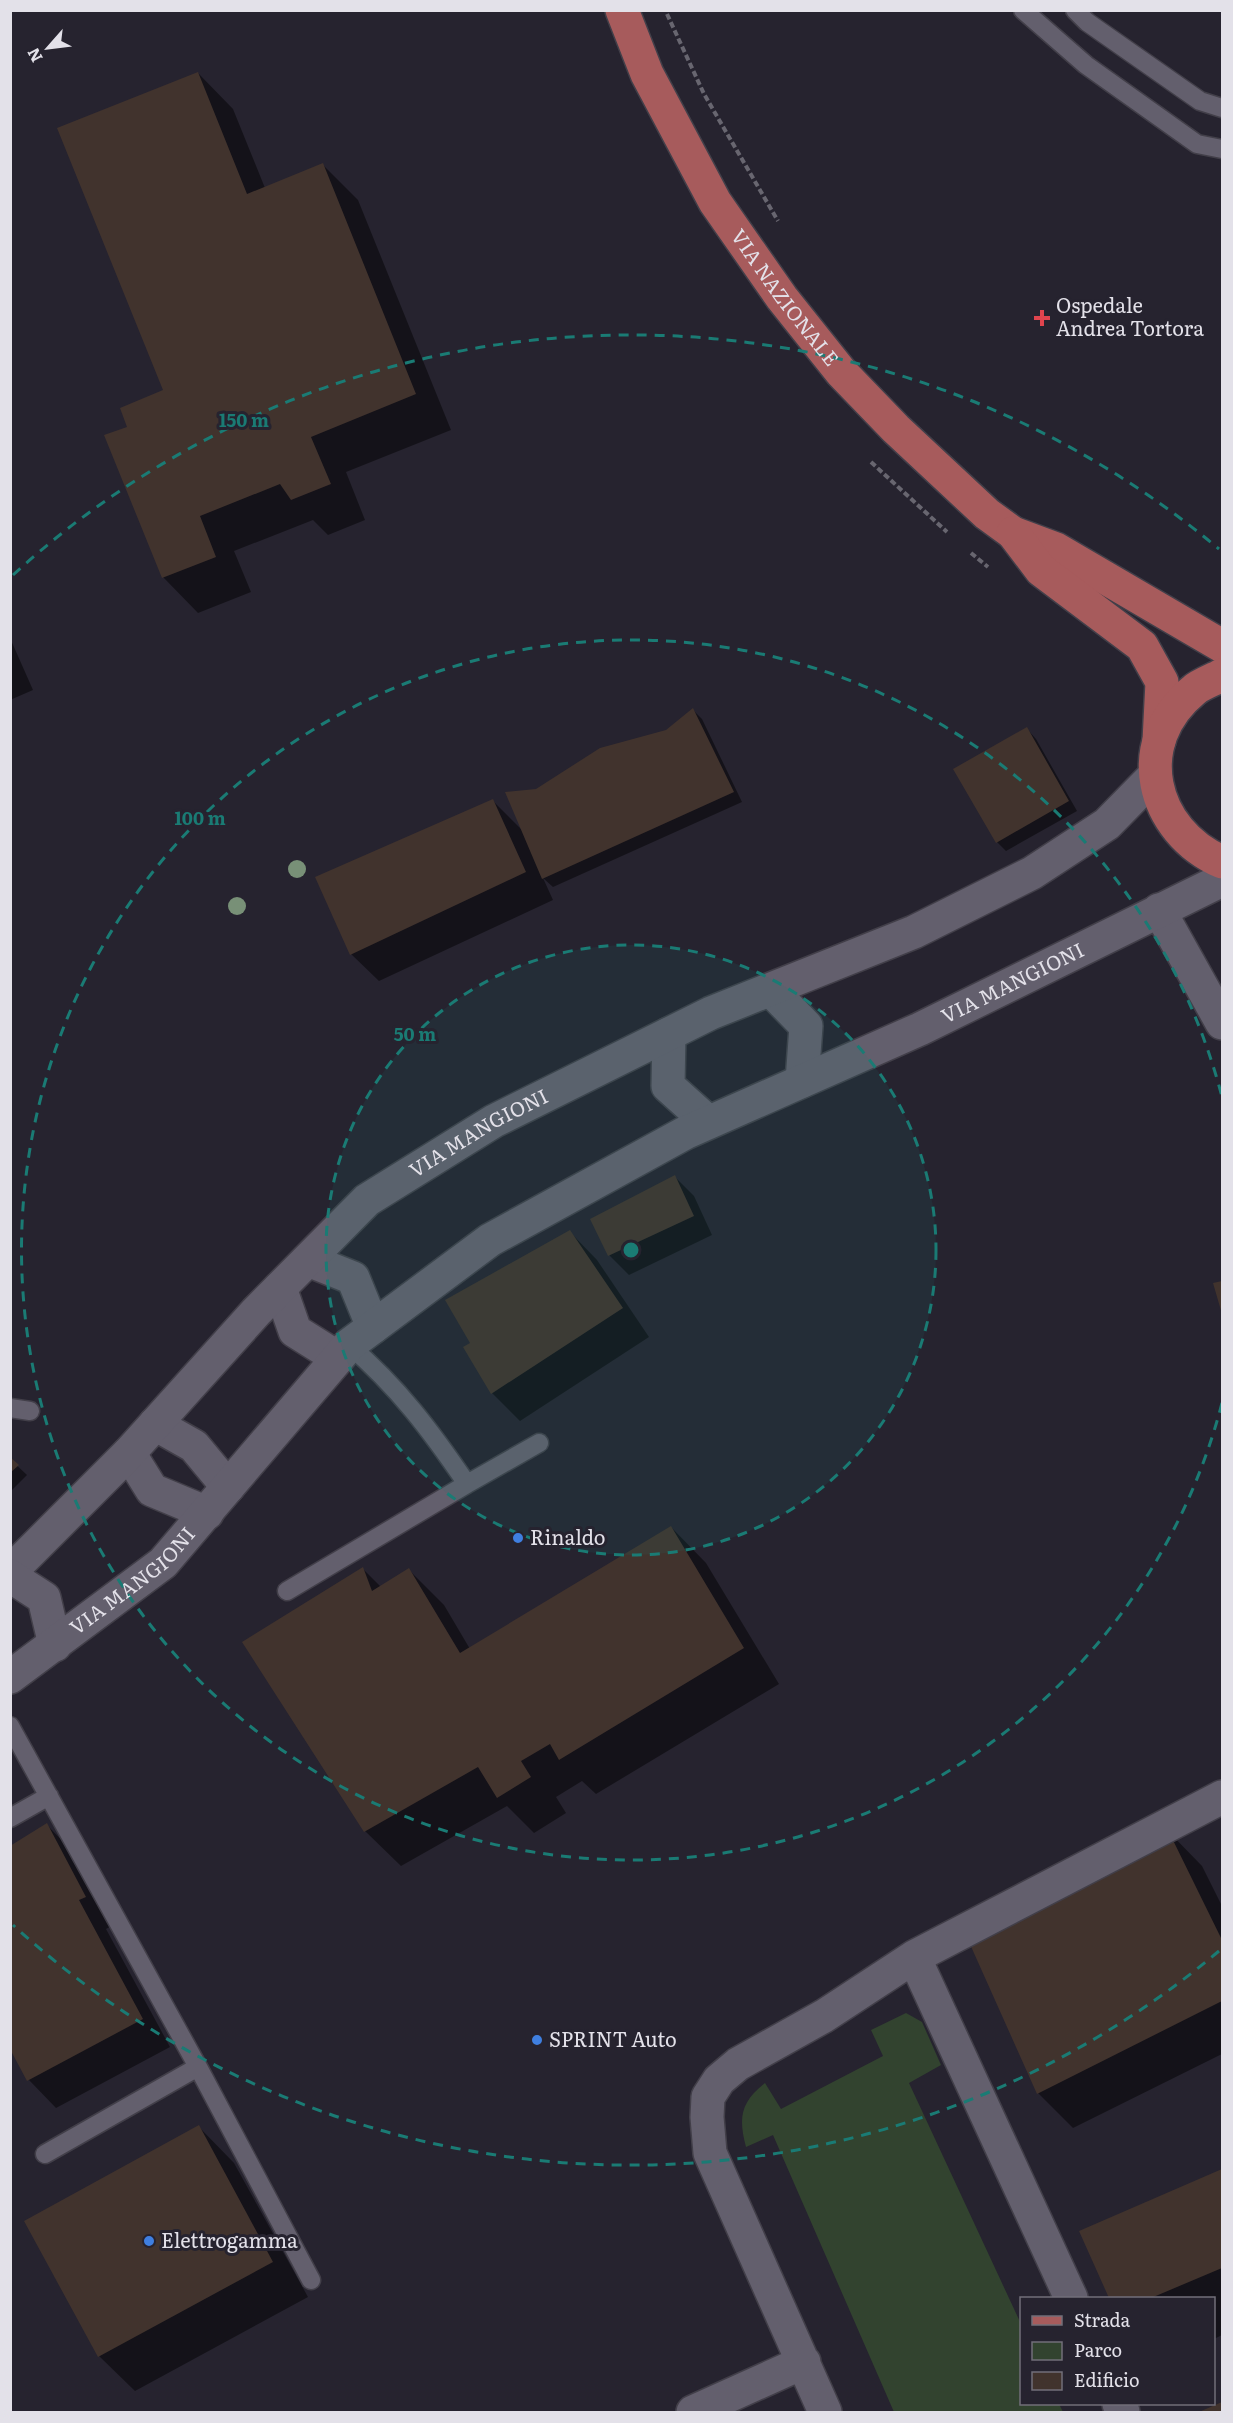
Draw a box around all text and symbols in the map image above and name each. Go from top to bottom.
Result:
north arrow [18,18,78,78]
text: N [20,44,48,67]
street label: VIA NAZIONALE [725,222,847,371]
place label: Ospedale Andrea Tortora [1056,289,1204,342]
marker: Ospedale Andrea Tortora [1033,309,1051,327]
text: 150 m [219,406,269,433]
text: 100 m [174,804,226,831]
street label: VIA MANGIONI [935,933,1089,1029]
text: 50 m [394,1020,436,1047]
street label: VIA MANGIONI [402,1080,552,1184]
centre of rings [621,1240,641,1260]
street label: VIA MANGIONI [62,1519,201,1641]
place label: Rinaldo [530,1521,605,1551]
marker: Rinaldo [511,1531,525,1545]
place label: SPRINT Auto [549,2023,677,2053]
marker: SPRINT Auto [530,2033,544,2047]
place label: Elettrogamma [161,2224,298,2254]
marker: Elettrogamma [142,2234,156,2248]
legend [1020,2297,1215,2405]
text: Strada [1074,2306,1131,2333]
text: Parco [1074,2336,1122,2363]
text: Edificio [1074,2366,1140,2393]

